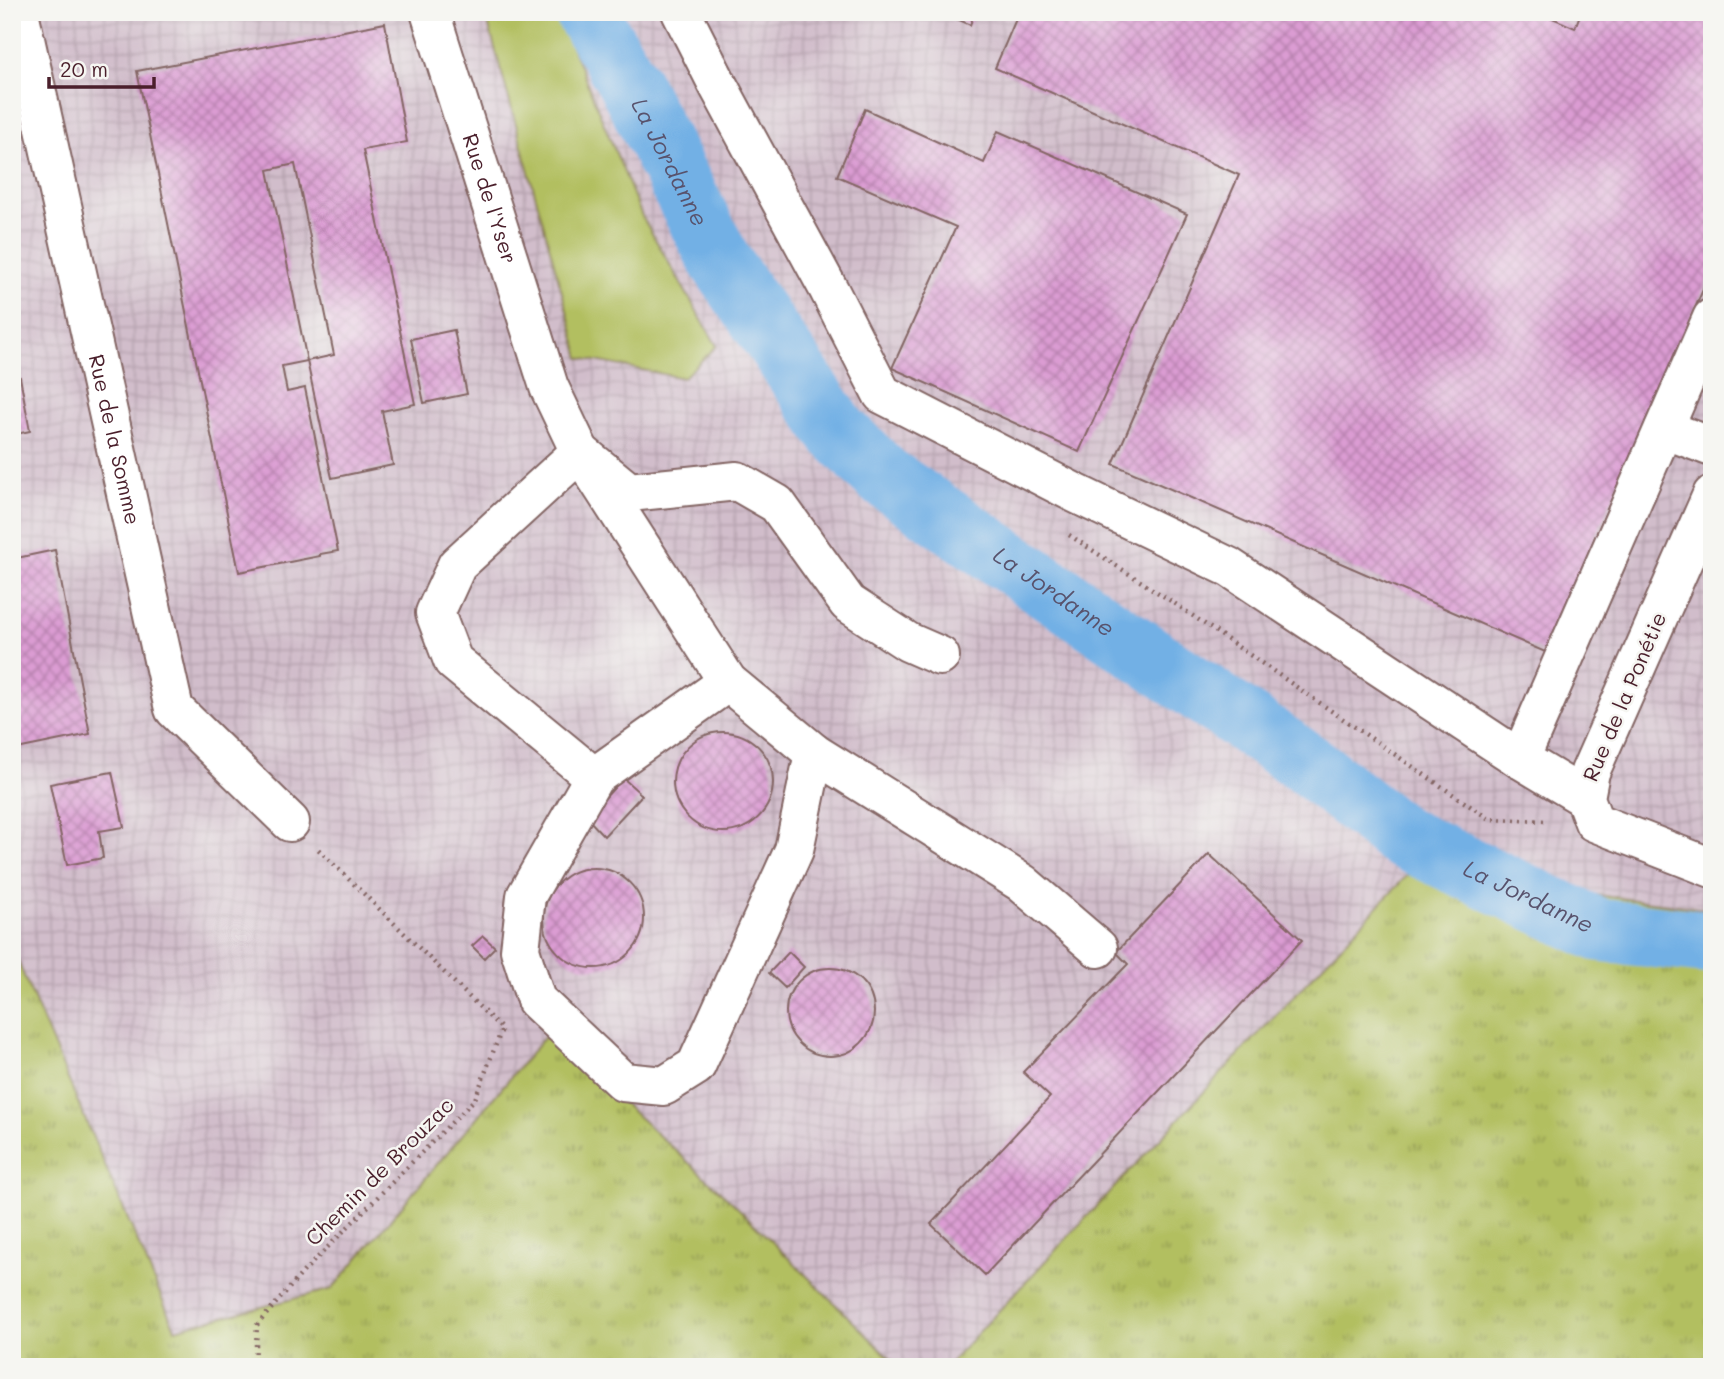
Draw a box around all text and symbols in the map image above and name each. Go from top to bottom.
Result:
scale bar [49,46,154,90]
text: 20 m [60,55,108,82]
water label: La Jordanne [625,92,716,231]
street label: Rue de l'Yser [457,130,524,267]
street label: Rue de la Somme [84,352,148,527]
water label: La Jordanne [988,539,1121,643]
street label: Rue de la Ponétie [1576,608,1671,785]
water label: La Jordanne [1459,853,1599,939]
street label: Chemin de Brouzac [299,1091,459,1251]

